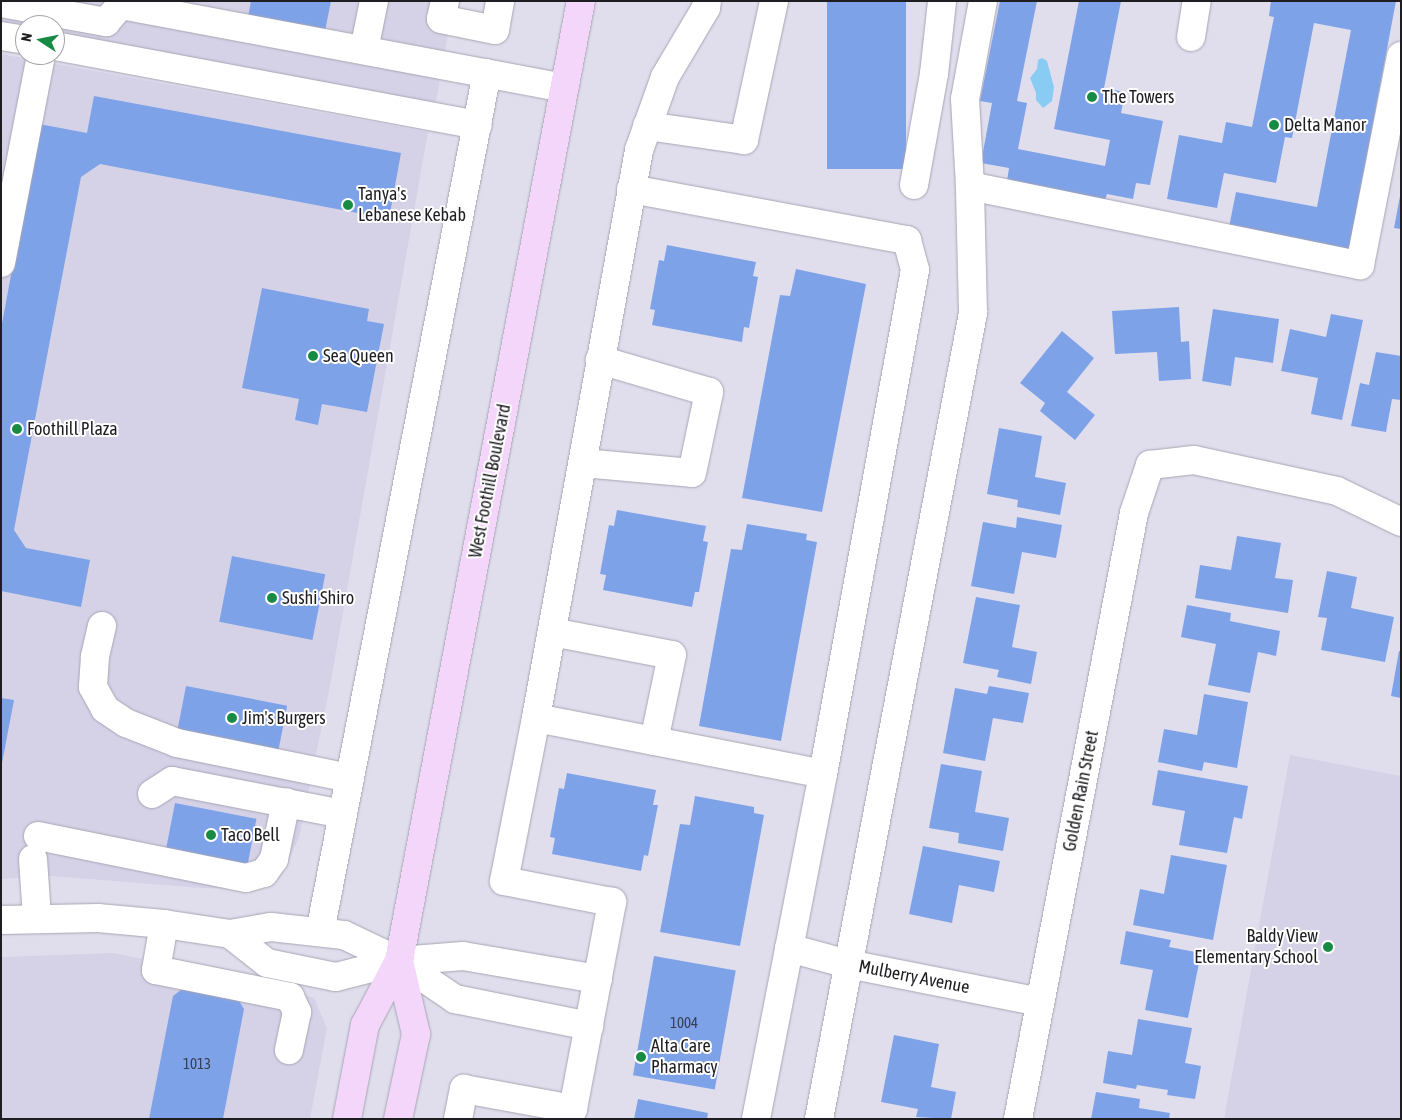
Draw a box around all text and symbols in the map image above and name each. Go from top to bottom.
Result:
north arrow [15,15,65,65]
text: N [18,32,35,43]
place label: The Towers [1102,86,1174,108]
marker: The Towers [1086,91,1098,103]
place label: Delta Manor [1284,114,1366,136]
marker: Delta Manor [1268,119,1280,131]
place label: Tanya's Lebanese Kebab [358,184,466,226]
marker: Tanya's Lebanese Kebab [342,199,354,211]
place label: Sea Queen [323,345,394,367]
marker: Sea Queen [307,350,319,362]
street label: West Foothill Boulevard [464,402,516,560]
place label: Foothill Plaza [27,418,118,440]
marker: Foothill Plaza [11,423,23,435]
place label: Sushi Shiro [282,587,354,609]
marker: Sushi Shiro [266,592,278,604]
place label: Jim's Burgers [242,707,325,729]
marker: Jim's Burgers [226,712,238,724]
street label: Golden Rain Street [1059,729,1103,853]
place label: Taco Bell [221,824,280,846]
marker: Taco Bell [205,829,217,841]
place label: Baldy View Elementary School [1194,926,1318,969]
marker: Baldy View Elementary School [1322,941,1334,953]
street label: Mulberry Avenue [857,956,971,998]
house number: 1004 [670,1014,698,1032]
place label: Alta Care Pharmacy [651,1036,718,1078]
marker: Alta Care Pharmacy [635,1051,647,1063]
house number: 1013 [183,1055,211,1073]

